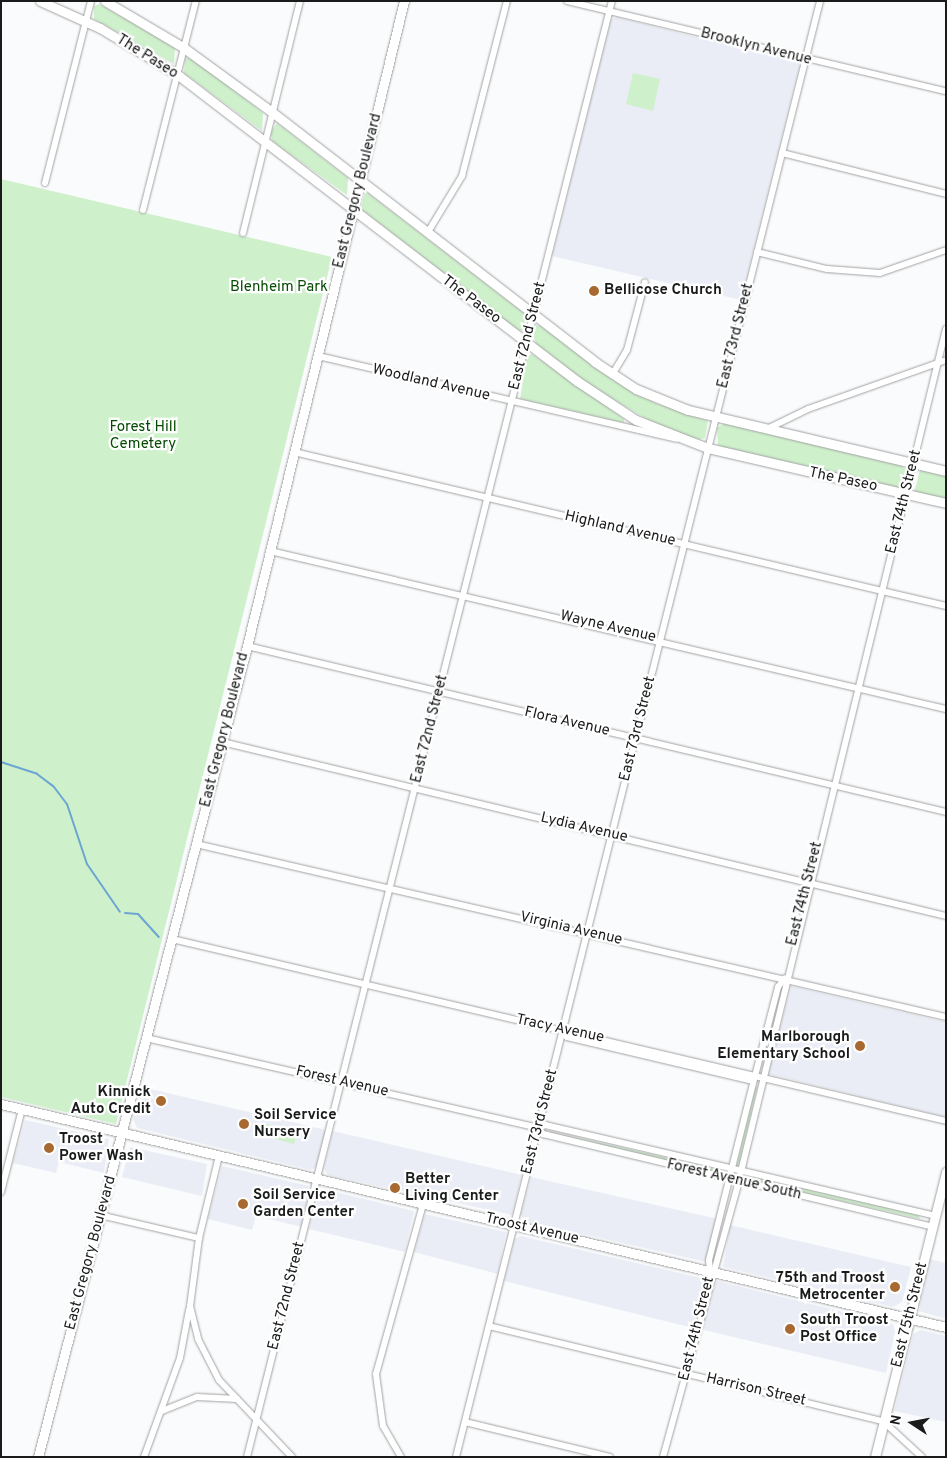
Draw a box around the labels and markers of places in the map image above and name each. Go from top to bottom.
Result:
place label: Bellicose Church [604,282,722,300]
marker: Bellicose Church [588,285,600,297]
place label: Marlborough Elementary School [717,1028,850,1063]
marker: Marlborough Elementary School [854,1040,866,1052]
place label: Kinnick Auto Credit [70,1083,151,1118]
marker: Kinnick Auto Credit [155,1095,167,1107]
place label: Soil Service Nursery [254,1106,337,1141]
marker: Soil Service Nursery [238,1118,250,1130]
place label: Troost Power Wash [59,1130,143,1165]
marker: Troost Power Wash [43,1142,55,1154]
place label: Better Living Center [405,1170,499,1205]
marker: Better Living Center [389,1182,401,1194]
place label: Soil Service Garden Center [253,1186,354,1221]
marker: Soil Service Garden Center [237,1198,249,1210]
place label: 75th and Troost Metrocenter [776,1269,885,1304]
marker: 75th and Troost Metrocenter [889,1281,901,1293]
place label: South Troost Post Office [800,1311,888,1346]
marker: South Troost Post Office [784,1323,796,1335]

